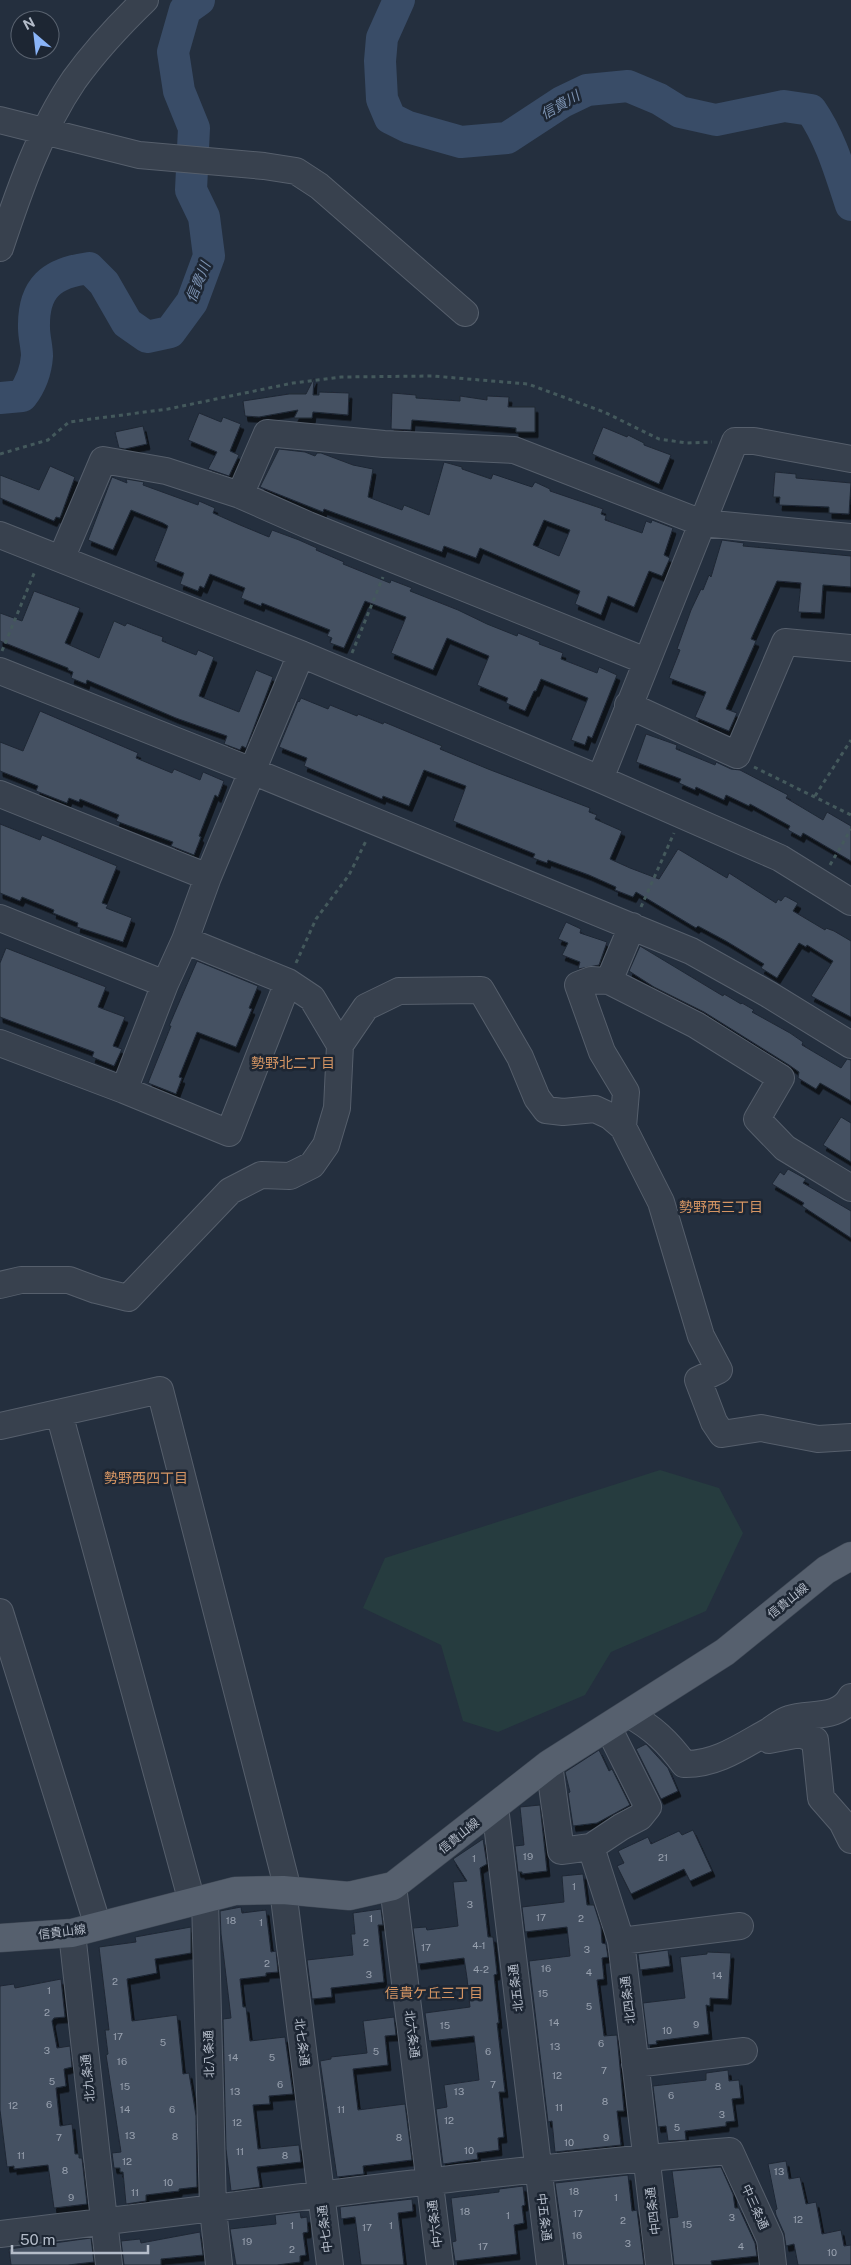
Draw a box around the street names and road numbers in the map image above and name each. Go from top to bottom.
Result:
street label: 信貴山線 [765,1580,811,1622]
street label: 信貴山線 [436,1815,482,1857]
street label: 信貴山線 [37,1922,87,1942]
street label: 北五条通 [506,1963,526,2013]
street label: 北四条通 [618,1975,638,2025]
street label: 北六条通 [402,2009,422,2059]
street label: 北七条通 [292,2017,312,2067]
street label: 北八条通 [202,2030,216,2078]
street label: 北九条通 [79,2053,97,2103]
street label: 中三条通 [739,2182,771,2232]
street label: 中四条通 [643,2186,663,2236]
street label: 中五条通 [534,2192,554,2242]
street label: 中六条通 [425,2199,445,2249]
street label: 中七条通 [315,2204,335,2254]

